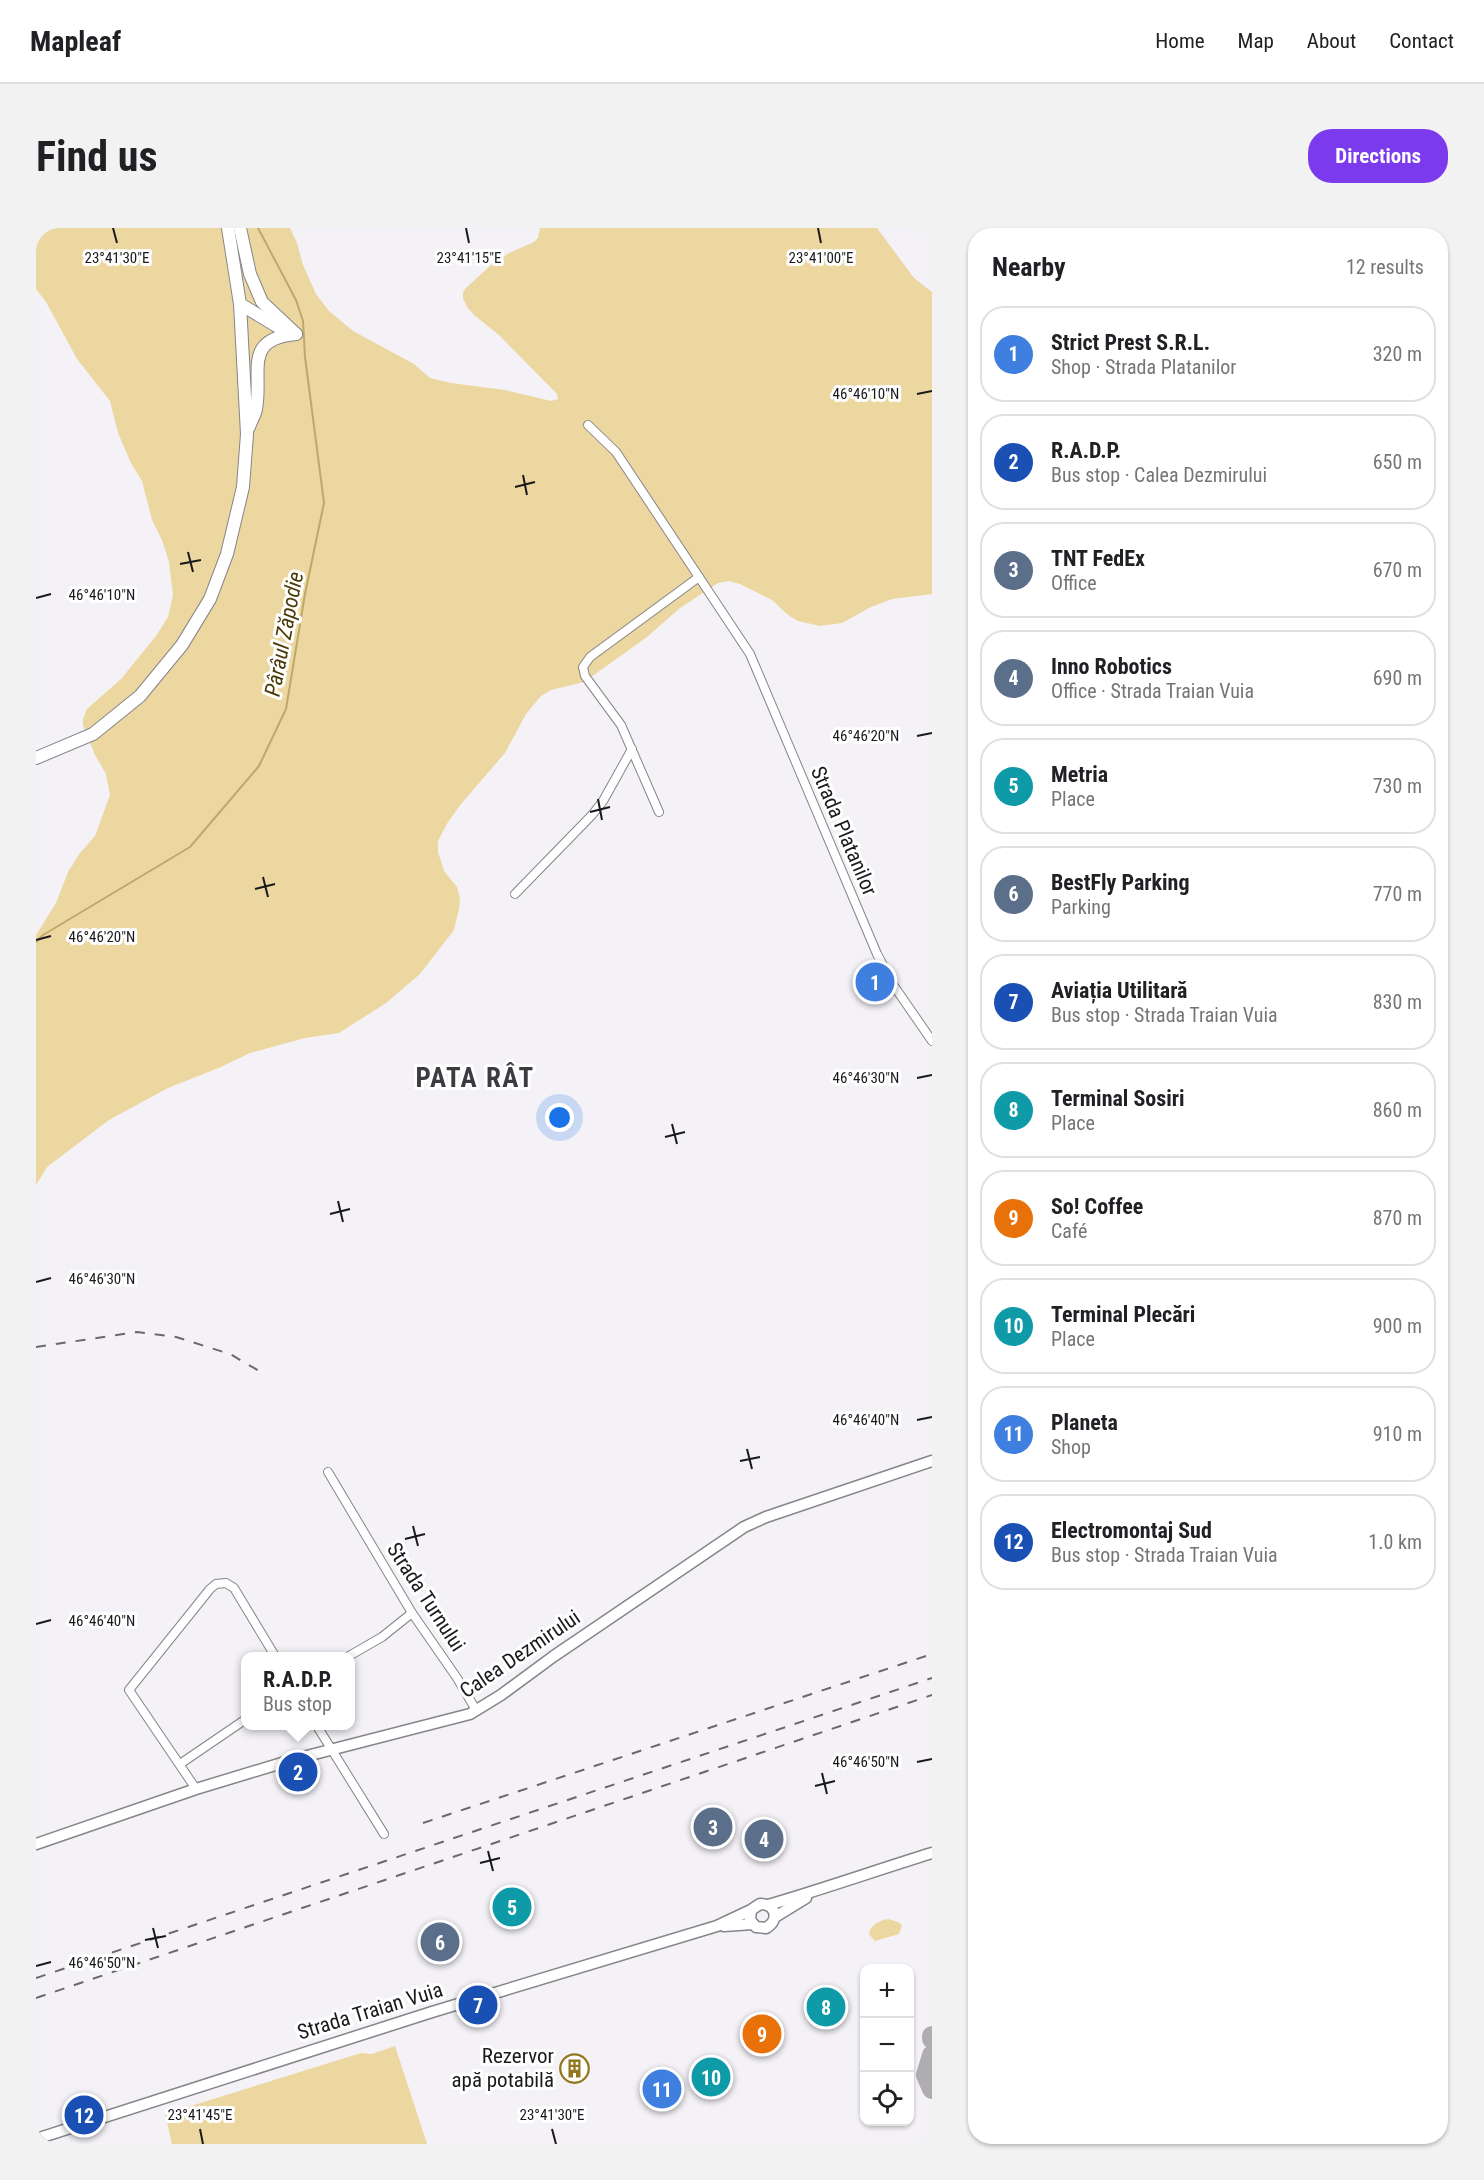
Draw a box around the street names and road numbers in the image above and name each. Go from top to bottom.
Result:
street label: Strada Platanilor [806,763,882,899]
street label: Strada Turnului [382,1538,470,1656]
street label: Calea Dezmirului [455,1605,585,1703]
street label: Strada Traian Vuia [294,1978,446,2044]

